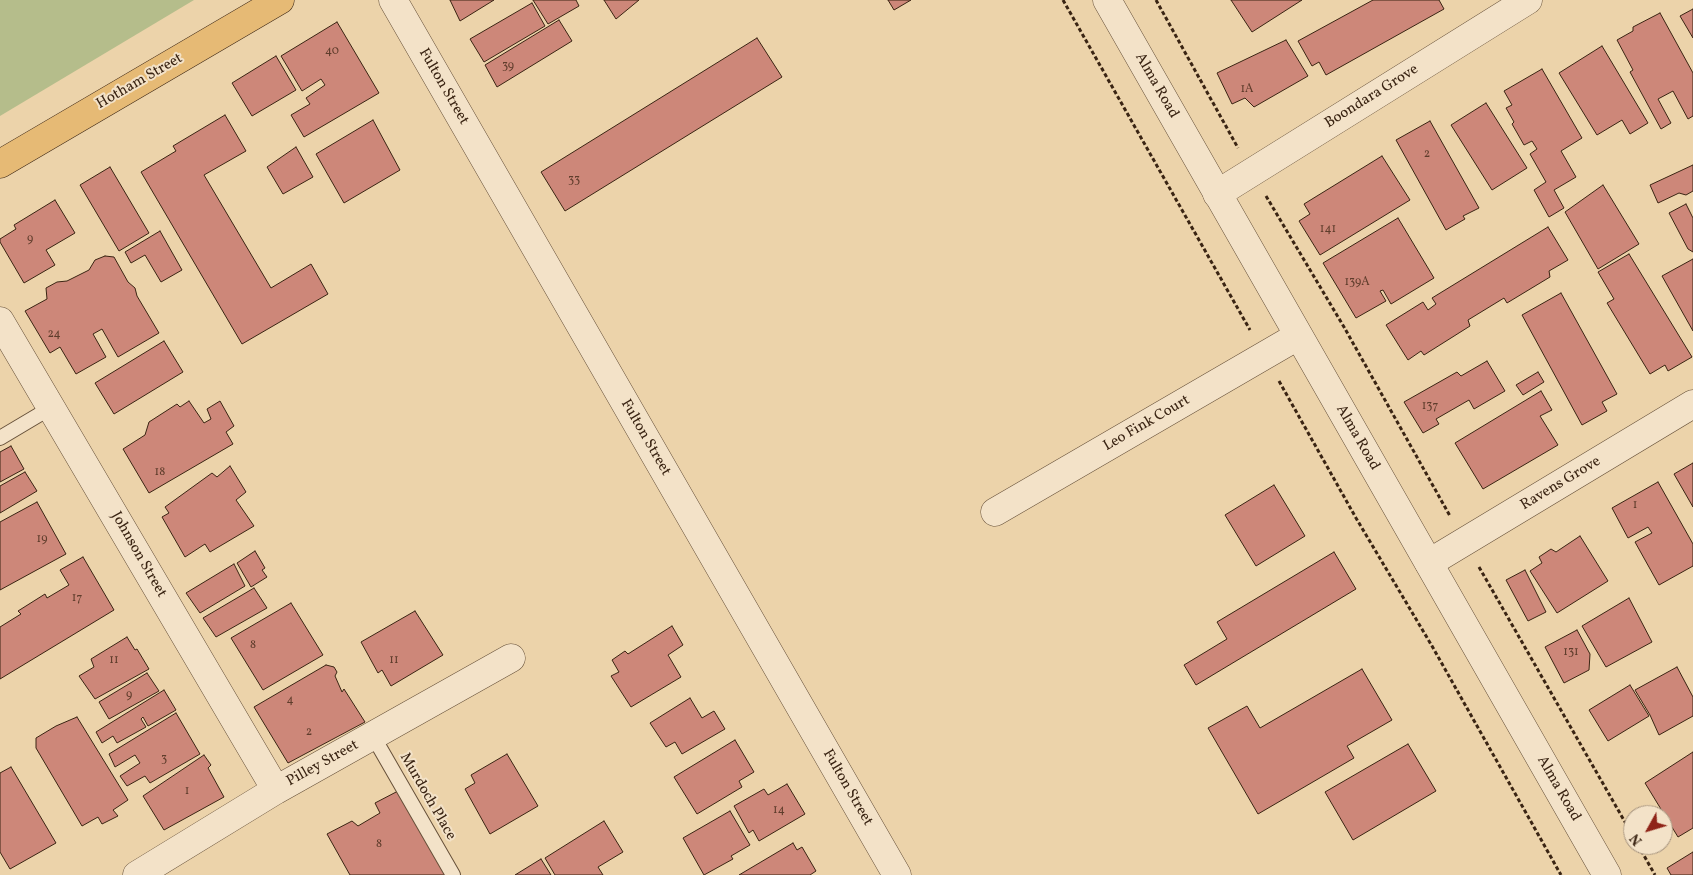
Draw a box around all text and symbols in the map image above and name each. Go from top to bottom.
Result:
house number: 40 [325,45,339,59]
street label: Fulton Street [414,46,472,128]
street label: Hotham Street [94,50,186,114]
street label: Alma Road [1130,50,1182,122]
house number: 39 [502,60,514,74]
street label: Boondara Grove [1322,61,1422,133]
house number: 1A [1240,83,1254,97]
house number: 2 [1424,148,1430,162]
house number: 33 [568,174,580,188]
house number: 141 [1320,223,1336,237]
house number: 9 [27,233,33,247]
house number: 139A [1344,276,1370,290]
house number: 24 [47,328,61,342]
street label: Leo Fink Court [1101,392,1193,456]
street label: Fulton Street [616,397,674,479]
house number: 137 [1422,400,1438,414]
street label: Alma Road [1331,402,1383,474]
street label: Ravens Grove [1518,453,1604,515]
house number: 18 [155,466,165,480]
house number: 1 [1633,499,1637,513]
street label: Johnson Street [106,509,170,601]
house number: 19 [37,533,47,547]
house number: 17 [72,592,82,606]
house number: 8 [250,639,256,653]
house number: 131 [1563,646,1579,660]
house number: 11 [109,654,119,668]
house number: 11 [389,654,399,668]
house number: 9 [126,689,132,703]
house number: 4 [286,694,294,708]
house number: 2 [306,726,312,740]
street label: Pilley Street [284,737,362,791]
street label: Fulton Street [818,747,876,829]
street label: Murdoch Place [395,750,459,844]
house number: 3 [161,753,167,767]
street label: Alma Road [1532,753,1584,825]
house number: 1 [185,785,189,799]
house number: 14 [773,804,785,818]
north arrow [1623,805,1673,855]
text: N [1626,829,1647,849]
house number: 8 [376,838,382,852]

